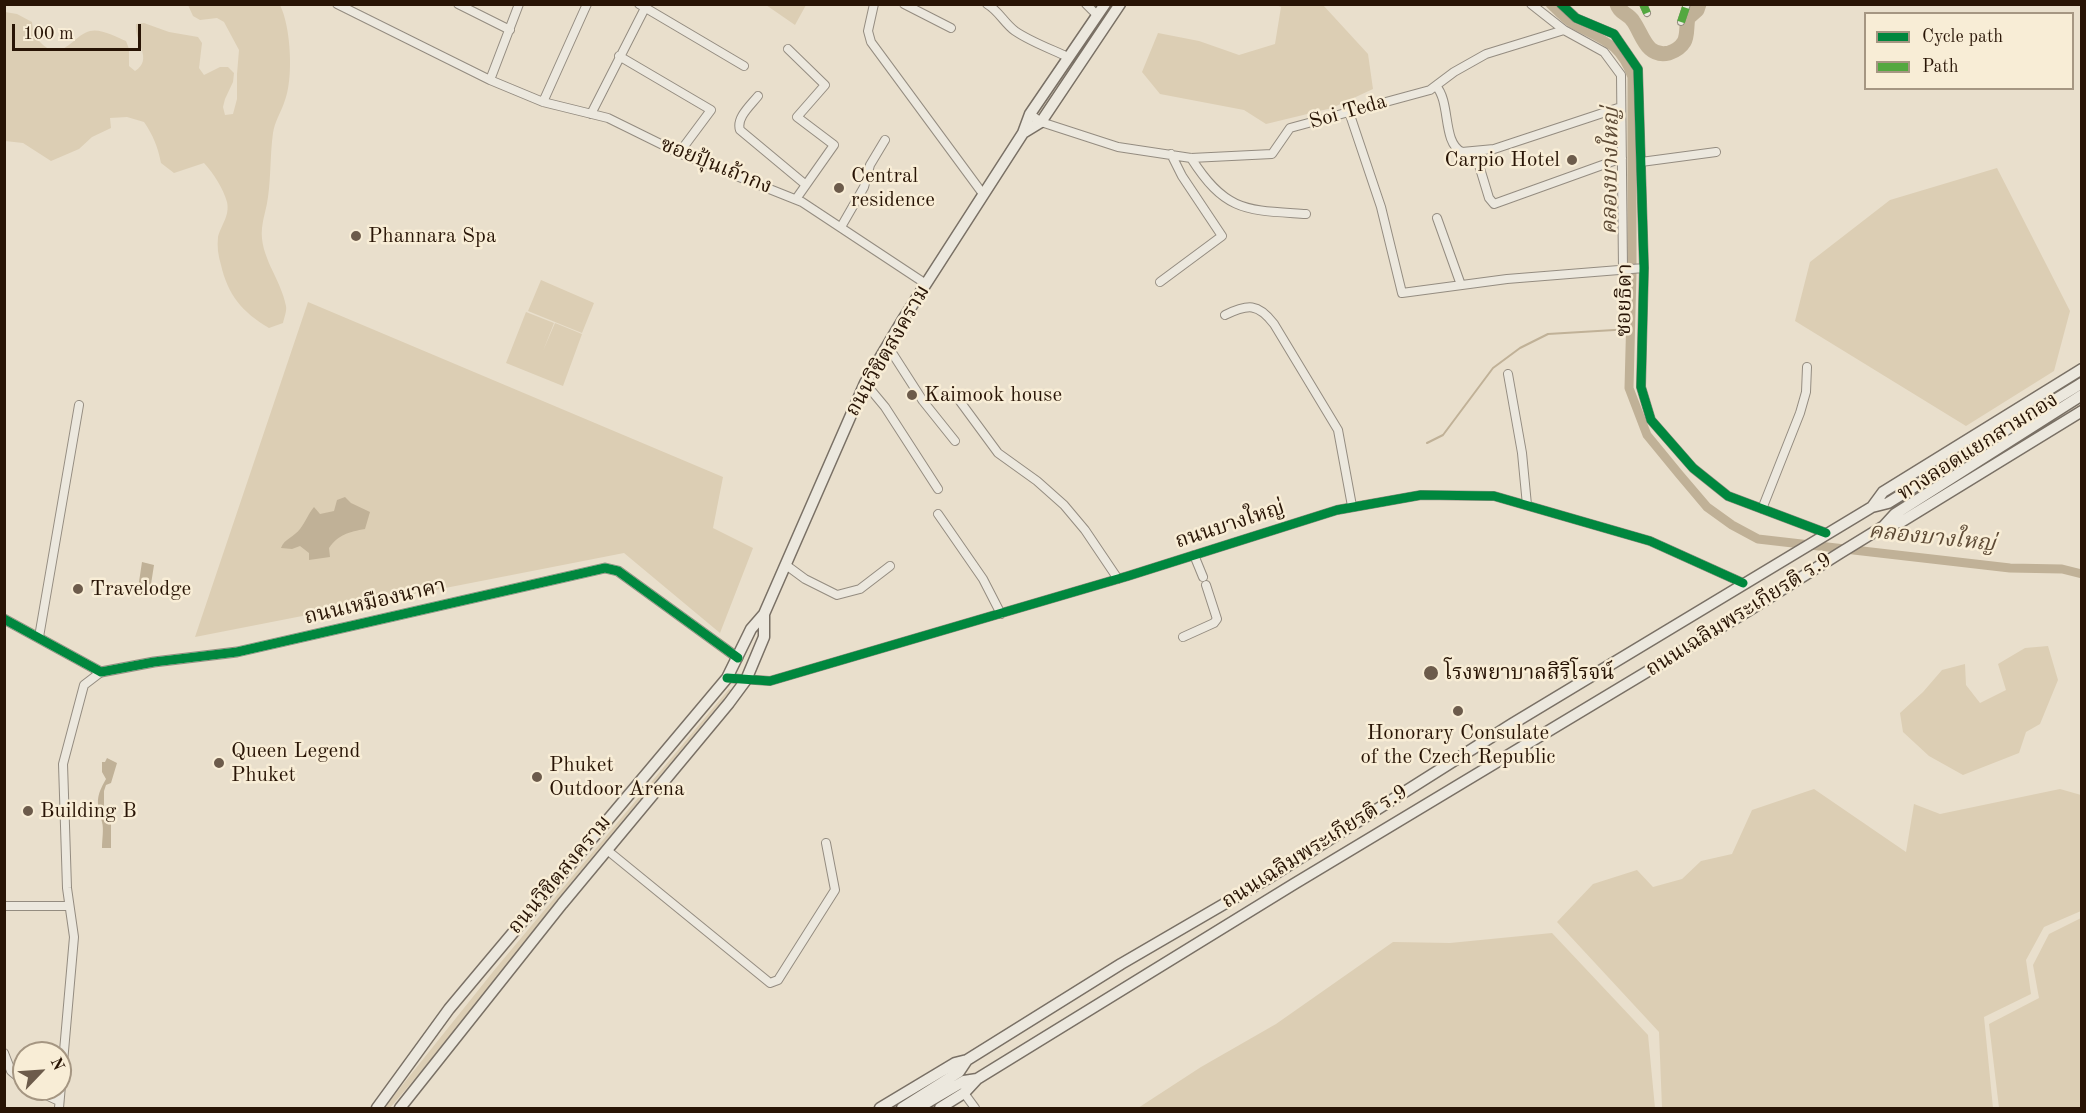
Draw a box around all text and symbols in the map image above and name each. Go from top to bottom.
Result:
scale bar [15,12,144,50]
legend [1864,12,2074,90]
text: 100 m [23,25,74,43]
text: Cycle path [1922,28,2003,46]
text: Path [1922,58,1958,76]
street label: Soi Teda [1306,89,1390,135]
water label: คลองบางใหญ่ [1597,107,1625,235]
street label: ซอยปุ้นเถ้ากง [656,132,776,200]
place label: Carpio Hotel [1444,147,1560,173]
marker: Carpio Hotel [1565,153,1579,167]
place label: Central residence [851,163,935,213]
marker: Central residence [832,181,846,195]
place label: Phannara Spa [368,223,496,249]
marker: Phannara Spa [349,229,363,243]
street label: ซอยธิดา [1612,263,1638,337]
street label: ถนนวิชิตสงคราม [840,281,936,421]
place label: Kaimook house [924,382,1062,408]
marker: Kaimook house [905,388,919,402]
street label: ทางลอดแยกสามกอง [1893,388,2063,506]
street label: ถนนบางใหญ่ [1172,495,1288,555]
water label: คลองบางใหญ่ [1867,518,1997,558]
street label: ถนนเฉลิมพระเกียรติ ร.9 [1641,548,1837,682]
street label: ถนนเหมืองนาคา [302,573,448,631]
place label: Travelodge [90,576,191,602]
marker: Travelodge [71,582,85,596]
place label: โรงพยาบาลสิริโรจน์ [1444,660,1614,686]
marker: โรงพยาบาลสิริโรจน์ [1422,664,1440,682]
marker: Honorary Consulate of the Czech Republic [1451,704,1465,718]
place label: Honorary Consulate of the Czech Republic [1360,720,1556,770]
place label: Queen Legend Phuket [231,738,360,788]
place label: Phuket Outdoor Arena [549,752,685,802]
marker: Queen Legend Phuket [212,756,226,770]
marker: Phuket Outdoor Arena [530,770,544,784]
street label: ถนนเฉลิมพระเกียรติ ร.9 [1217,780,1413,914]
place label: Building B [40,798,137,824]
marker: Building B [21,804,35,818]
street label: ถนนวิชิตสงคราม [503,810,617,940]
north arrow [12,1041,72,1101]
text: N [47,1055,66,1073]

